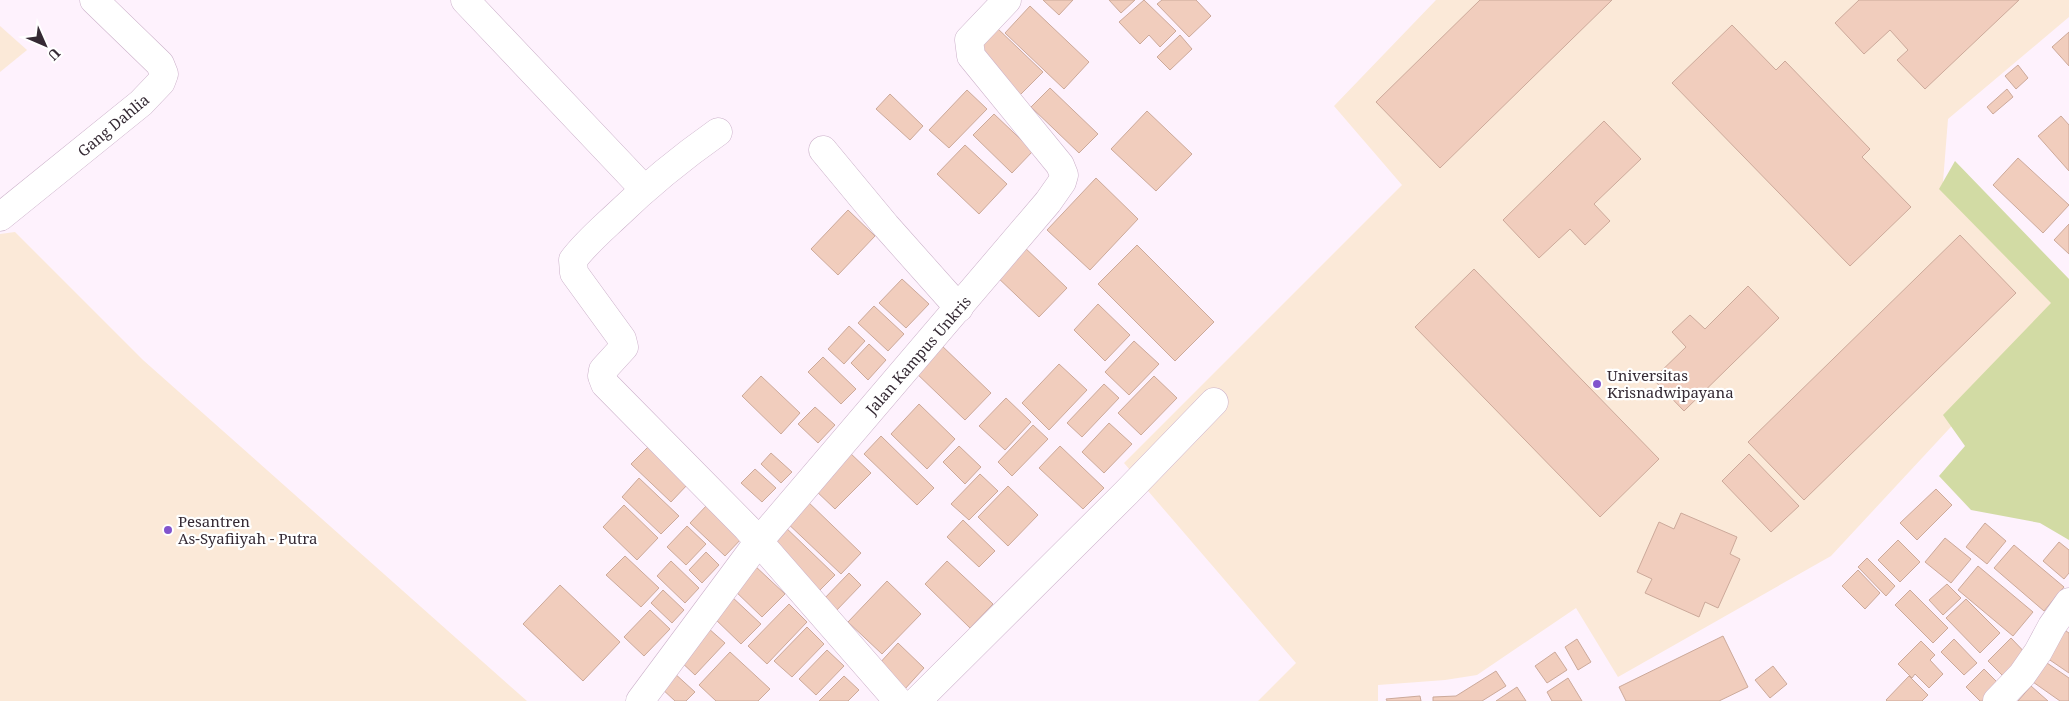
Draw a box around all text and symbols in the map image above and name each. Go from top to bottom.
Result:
north arrow [20,20,70,70]
text: U [44,44,65,65]
street label: Gang Dahlia [73,89,153,161]
street label: Jalan Kampus Unkris [860,291,975,419]
place label: Universitas Krisnadwipayana [1607,365,1734,402]
marker: Universitas Krisnadwipayana [1591,378,1603,390]
place label: Pesantren As-Syafiiyah - Putra [178,511,318,548]
marker: Pesantren As-Syafiiyah - Putra [162,524,174,536]

